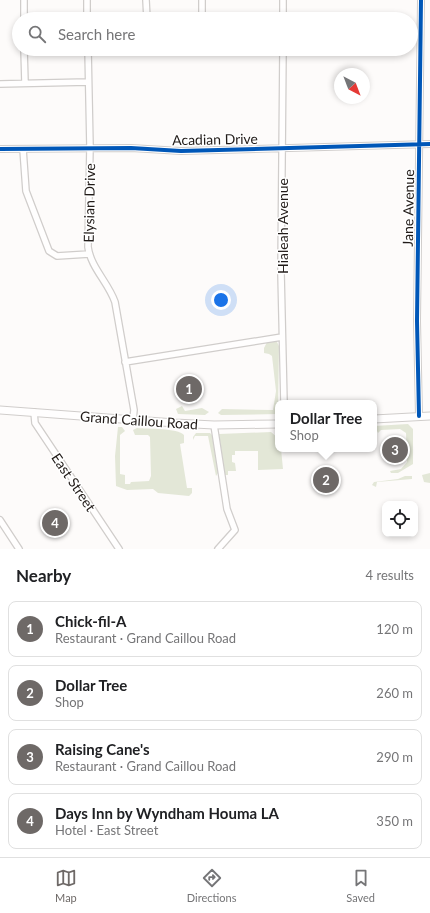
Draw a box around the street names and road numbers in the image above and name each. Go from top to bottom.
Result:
street label: Acadian Drive [172,130,258,148]
street label: Elysian Drive [80,163,98,243]
street label: Jane Avenue [399,169,417,247]
street label: Hialeah Avenue [274,178,291,274]
street label: Grand Caillou Road [80,407,198,433]
street label: East Street [48,450,100,514]

